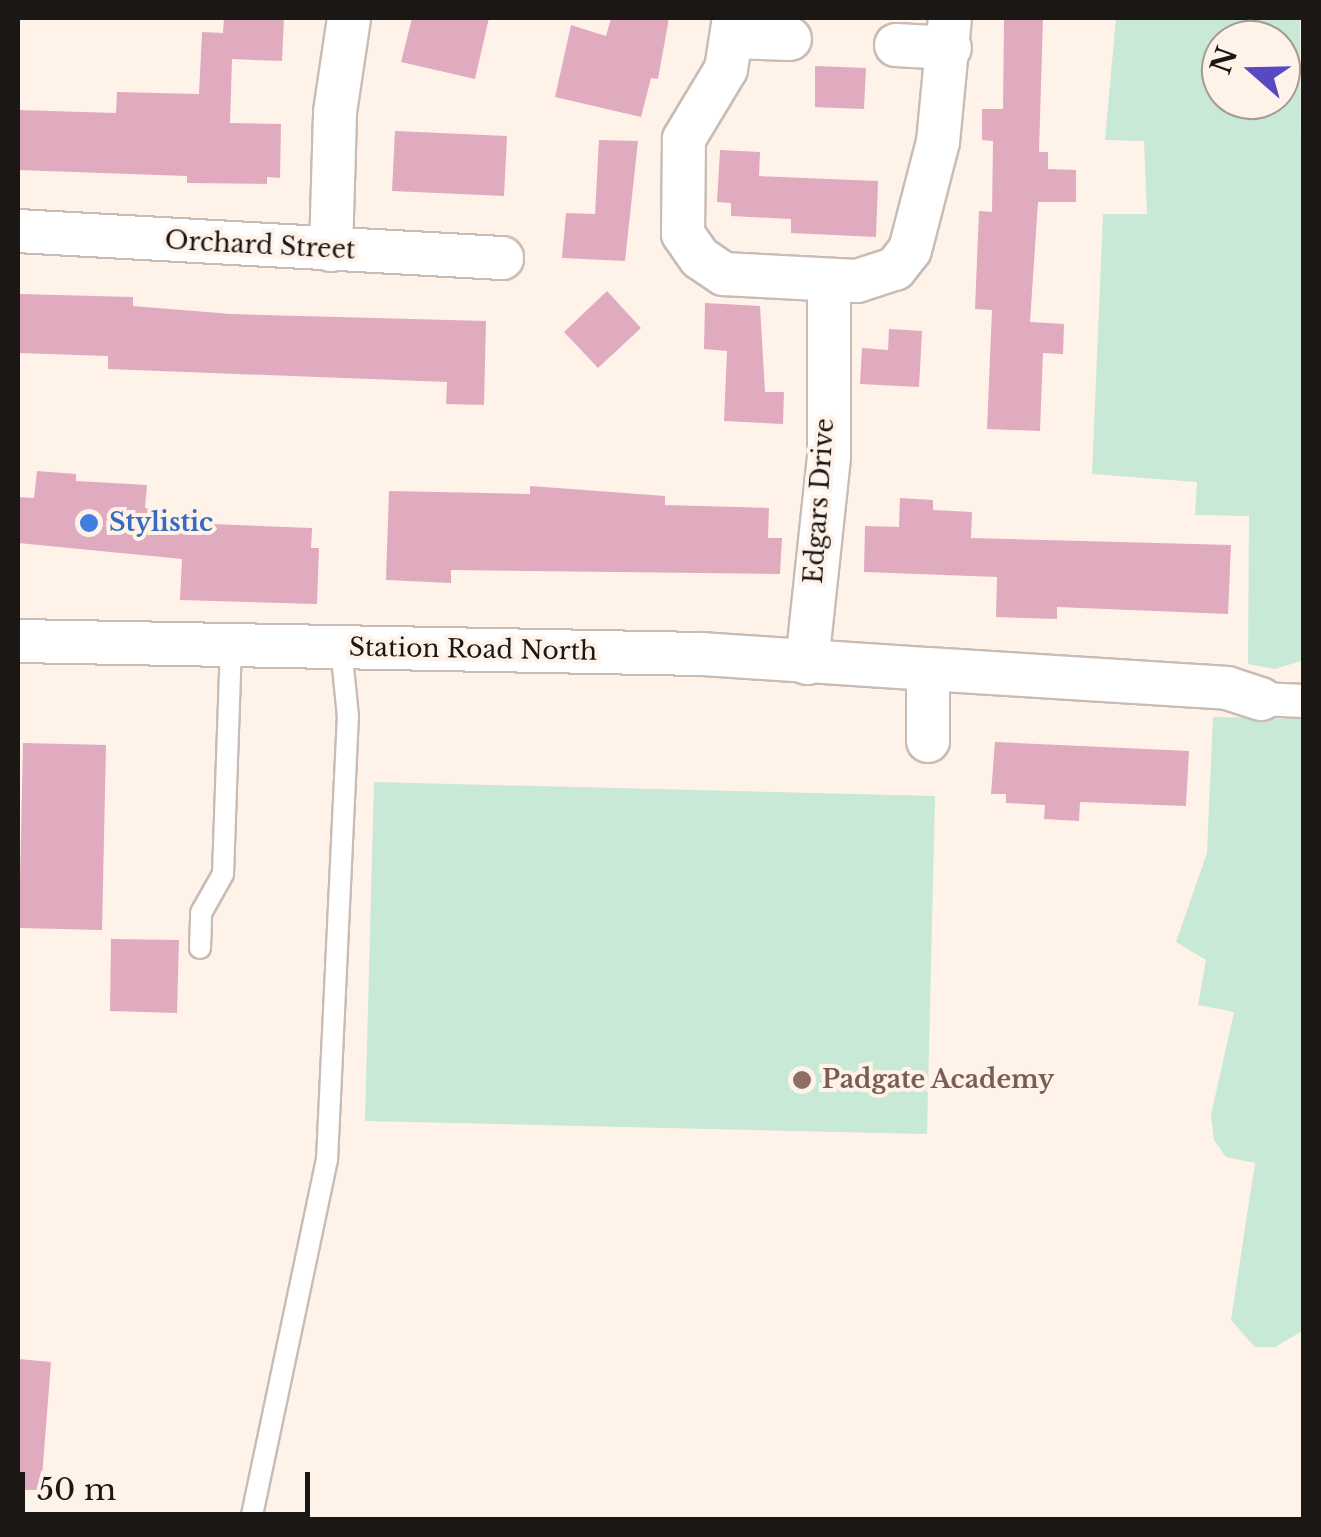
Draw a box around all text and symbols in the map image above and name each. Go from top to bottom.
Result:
north arrow [1201,20,1301,120]
text: N [1203,42,1245,79]
street label: Orchard Street [164,226,356,266]
street label: Edgars Drive [799,417,841,585]
place label: Stylistic [109,508,213,538]
marker: Stylistic [78,512,100,534]
street label: Station Road North [349,633,597,667]
place label: Padgate Academy [822,1065,1055,1095]
marker: Padgate Academy [791,1069,813,1091]
scale bar [25,1452,315,1514]
text: 50 m [37,1471,116,1508]

